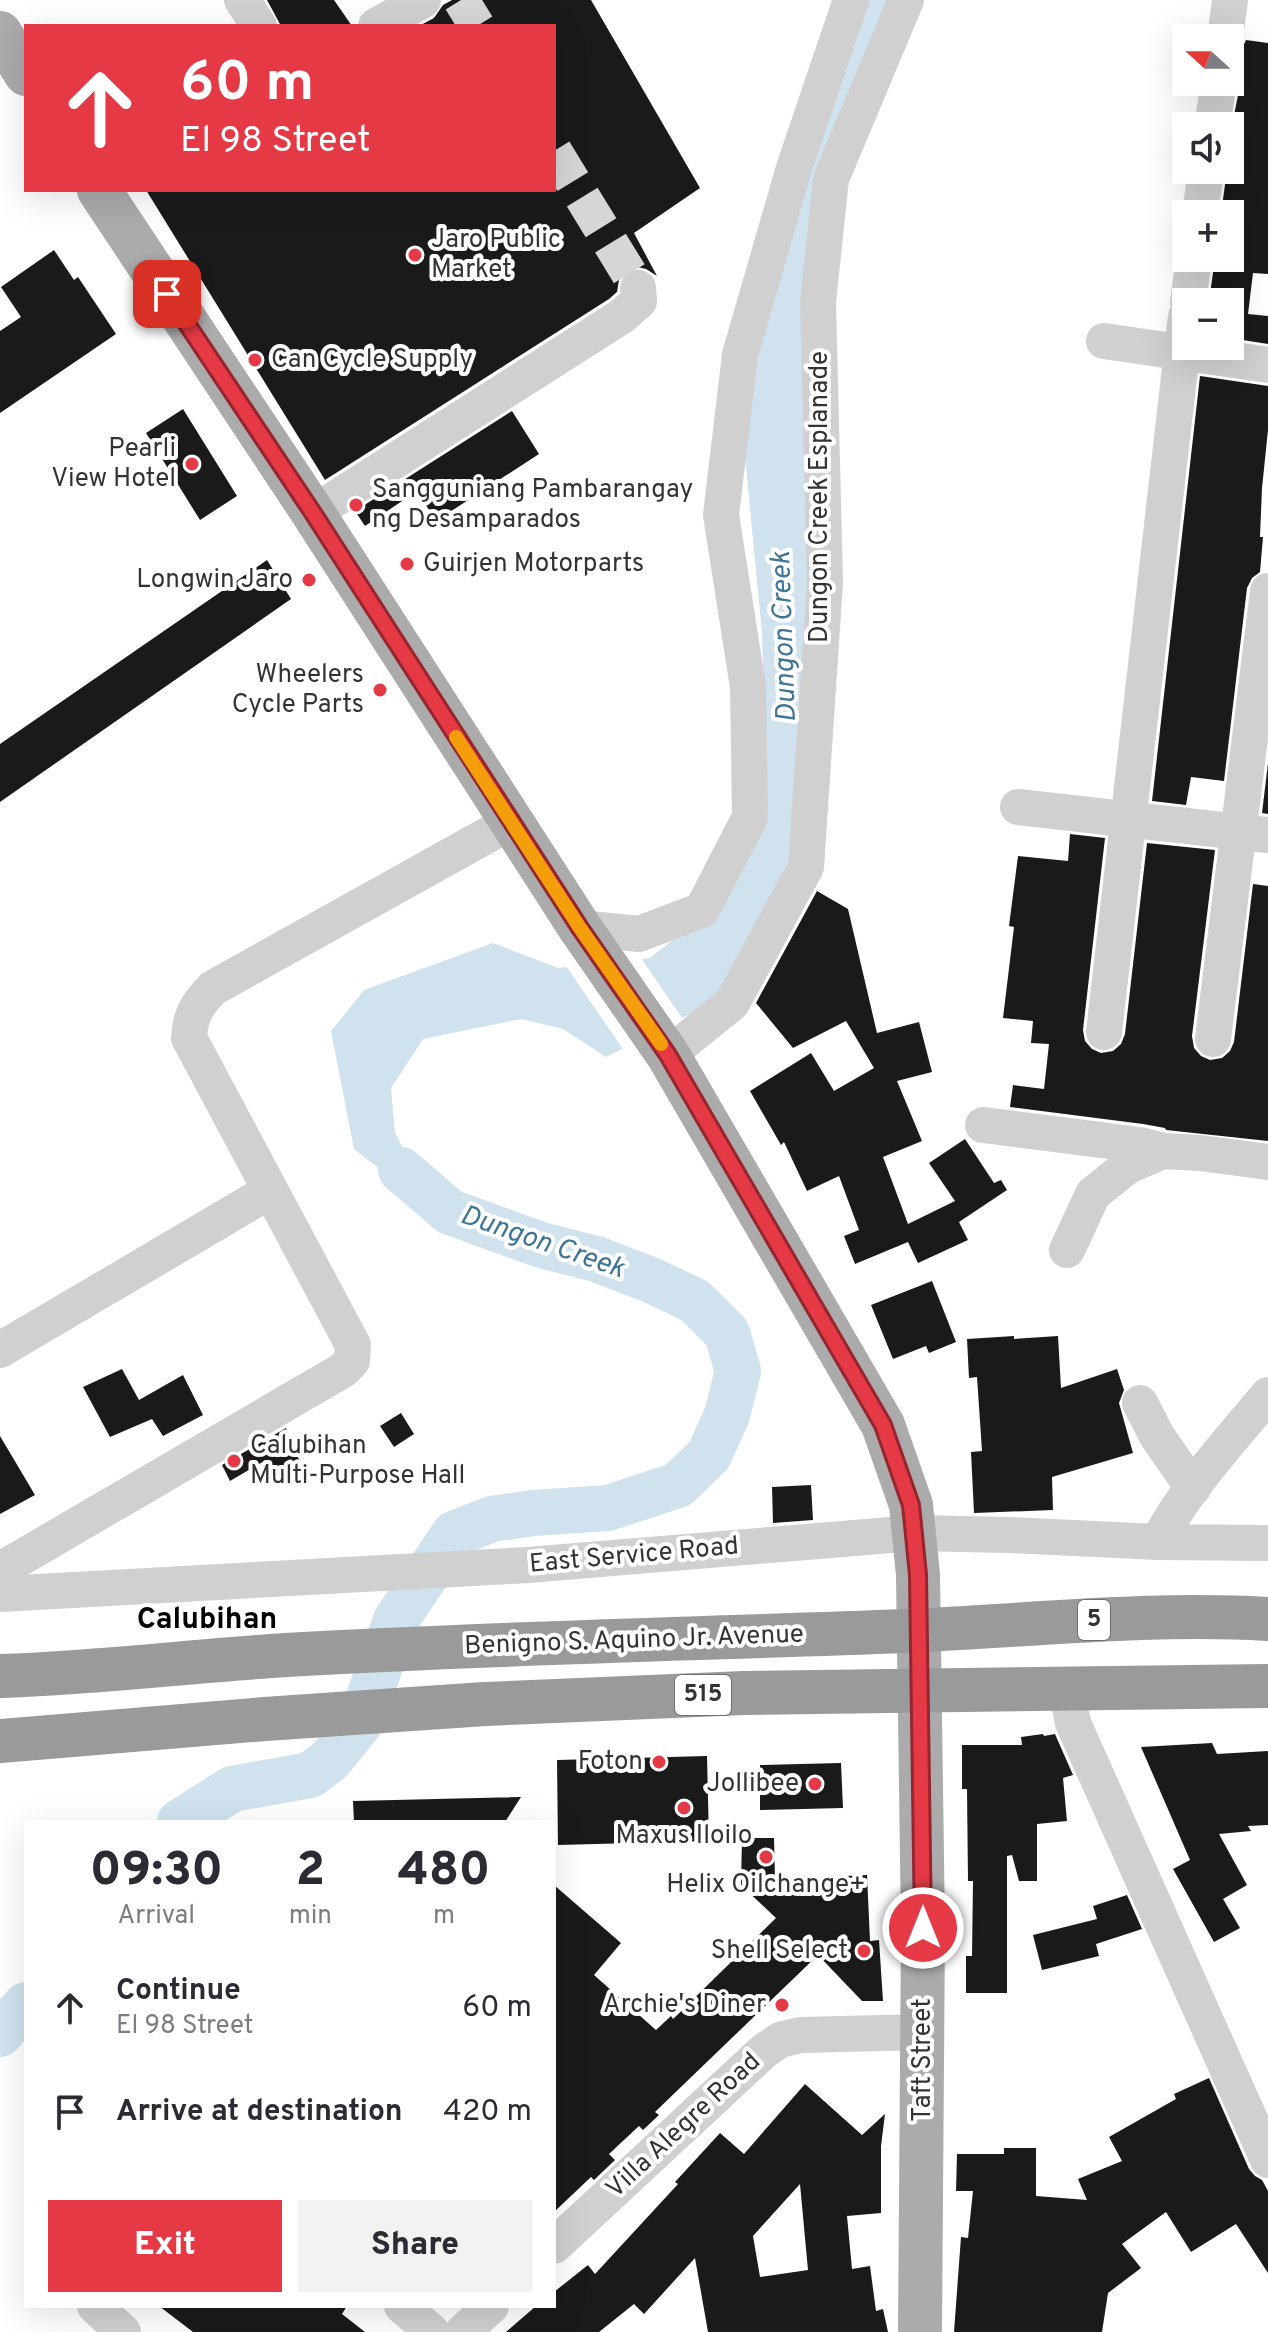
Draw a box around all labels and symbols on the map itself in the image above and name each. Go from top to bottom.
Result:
north arrow [1172,24,1244,96]
place label: Jaro Public Market [431,224,561,287]
marker: Jaro Public Market [406,246,424,264]
pin [133,260,201,328]
place label: Can Cycle Supply [271,344,473,377]
marker: Can Cycle Supply [246,351,264,369]
street label: Dungon Creek Esplanade [804,351,837,643]
place label: Pearli View Hotel [51,433,176,496]
marker: Pearli View Hotel [183,455,201,473]
place label: Sangguniang Pambarangay ng Desamparados [372,474,693,537]
marker: Sangguniang Pambarangay ng Desamparados [347,496,365,514]
place label: Guirjen Motorparts [423,548,644,581]
water label: Dungon Creek [764,550,806,723]
marker: Guirjen Motorparts [398,555,416,573]
place label: Longwin Jaro [136,564,293,597]
marker: Longwin Jaro [300,571,318,589]
place label: Wheelers Cycle Parts [232,659,364,722]
marker: Wheelers Cycle Parts [371,681,389,699]
water label: Dungon Creek [455,1198,630,1288]
place label: Calubihan Multi-Purpose Hall [250,1430,465,1493]
marker: Calubihan Multi-Purpose Hall [225,1452,243,1470]
street label: East Service Road [528,1530,740,1582]
road number: 5 [1078,1600,1110,1640]
district label: Calubihan [137,1602,277,1639]
street label: Benigno S. Aquino Jr. Avenue [464,1619,804,1663]
road number: 515 [675,1675,731,1715]
place label: Foton [578,1746,643,1779]
marker: Foton [650,1753,668,1771]
place label: Jollibee [707,1768,799,1801]
marker: Jollibee [806,1775,824,1793]
marker: Maxus Iloilo [675,1799,693,1817]
place label: Maxus Iloilo [616,1820,752,1853]
marker: Helix Oilchange+ [757,1848,775,1866]
place label: Helix Oilchange+ [666,1869,866,1902]
position arrow [881,1886,965,1970]
place label: Shell Select [711,1935,848,1968]
marker: Shell Select [855,1942,873,1960]
place label: Archie's Diner [603,1989,766,2022]
marker: Archie's Diner [773,1996,791,2014]
street label: Taft Street [907,1998,940,2122]
street label: Villa Alegre Road [600,2046,768,2206]

